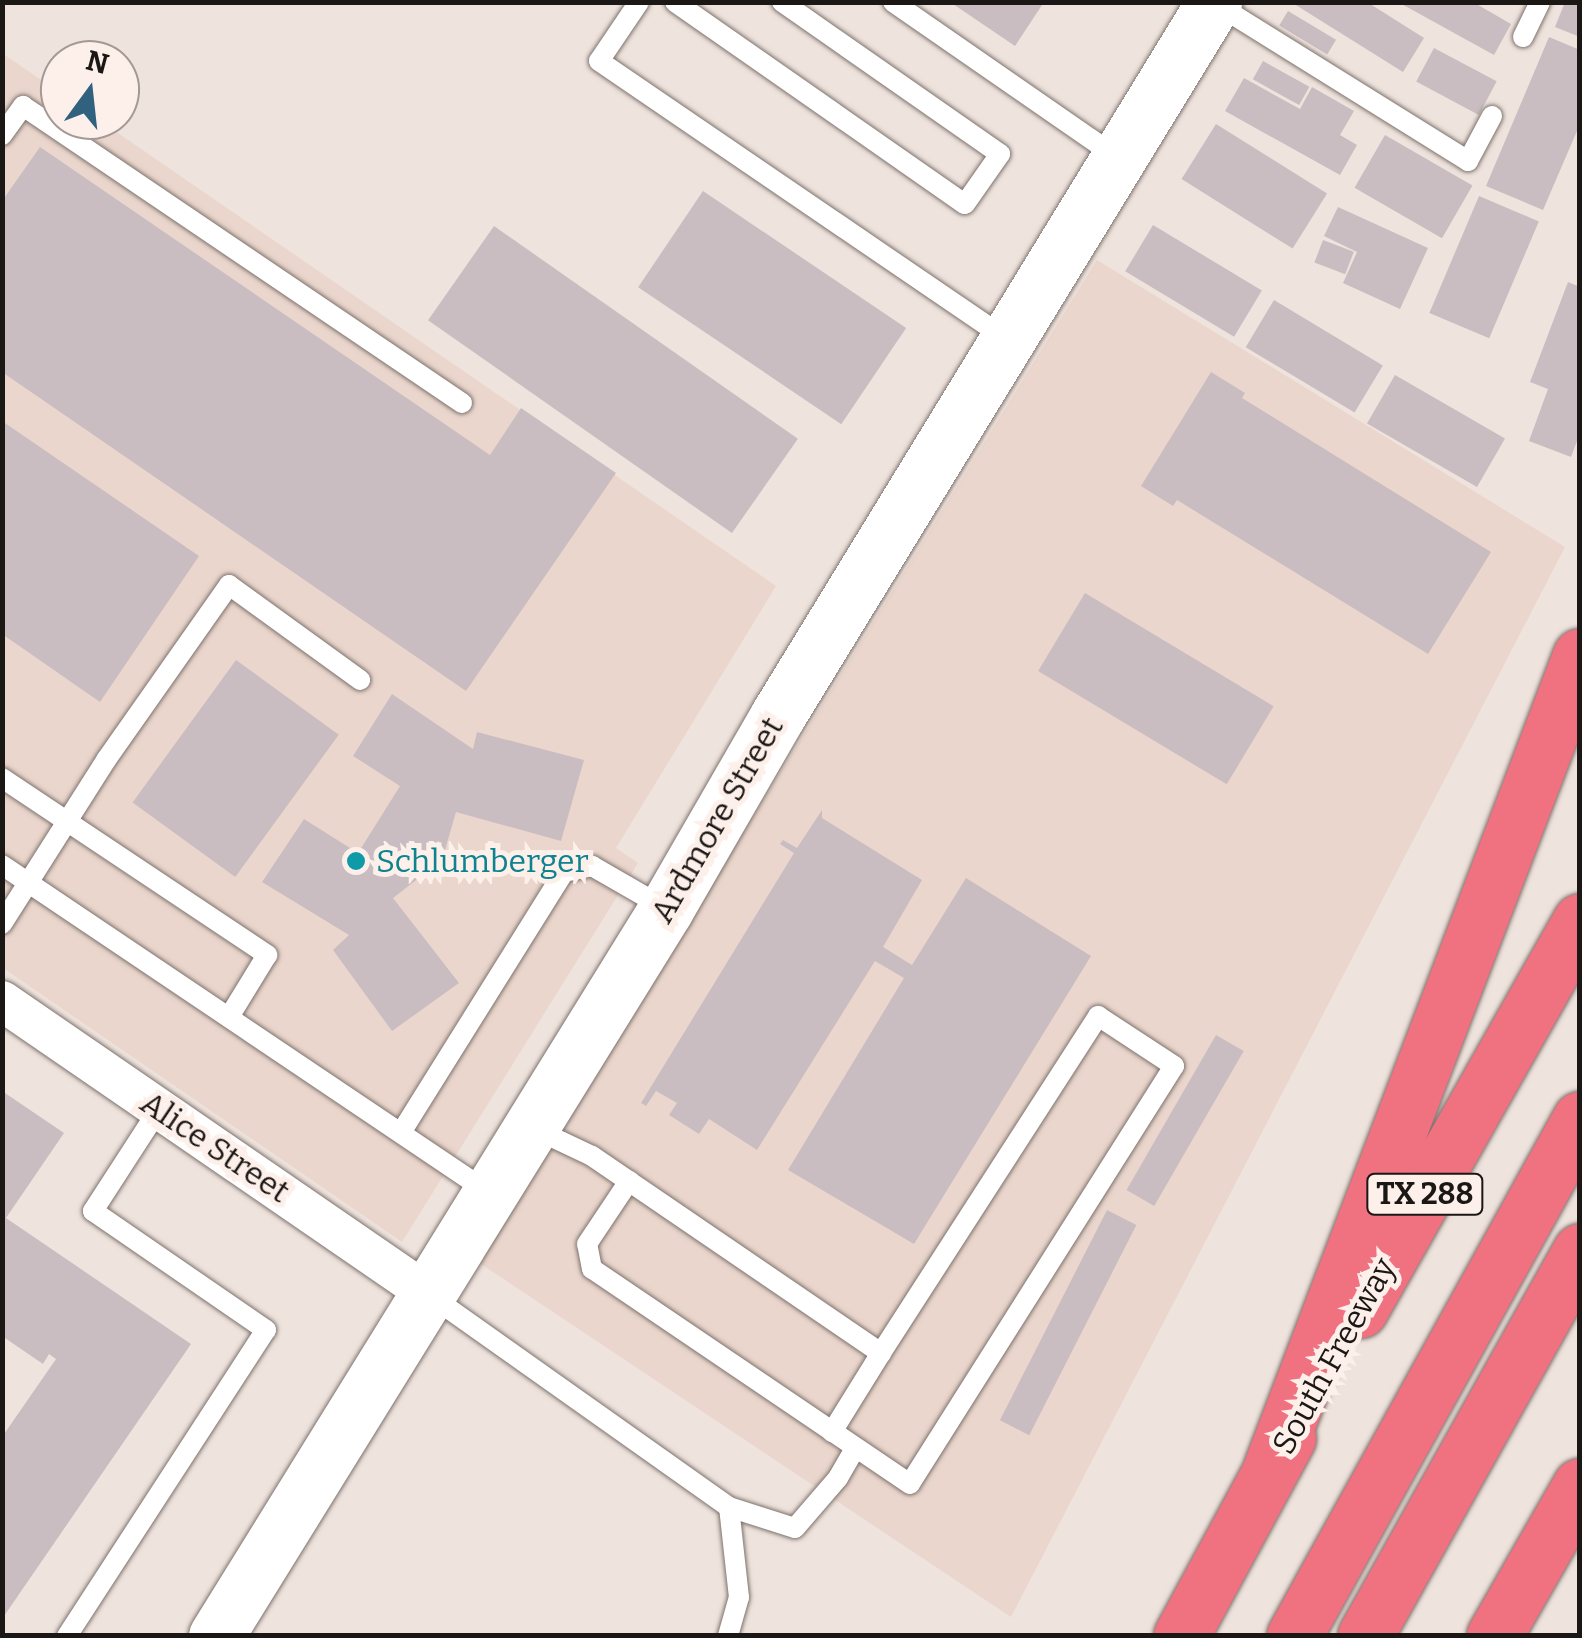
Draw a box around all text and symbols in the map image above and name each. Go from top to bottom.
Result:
north arrow [40,40,140,140]
text: N [83,44,112,81]
street label: Ardmore Street [643,710,791,930]
place label: Schlumberger [376,842,589,880]
marker: Schlumberger [345,850,367,872]
street label: Alice Street [133,1083,297,1211]
road number: TX 288 [1365,1169,1485,1219]
street label: South Freeway [1264,1251,1404,1461]

